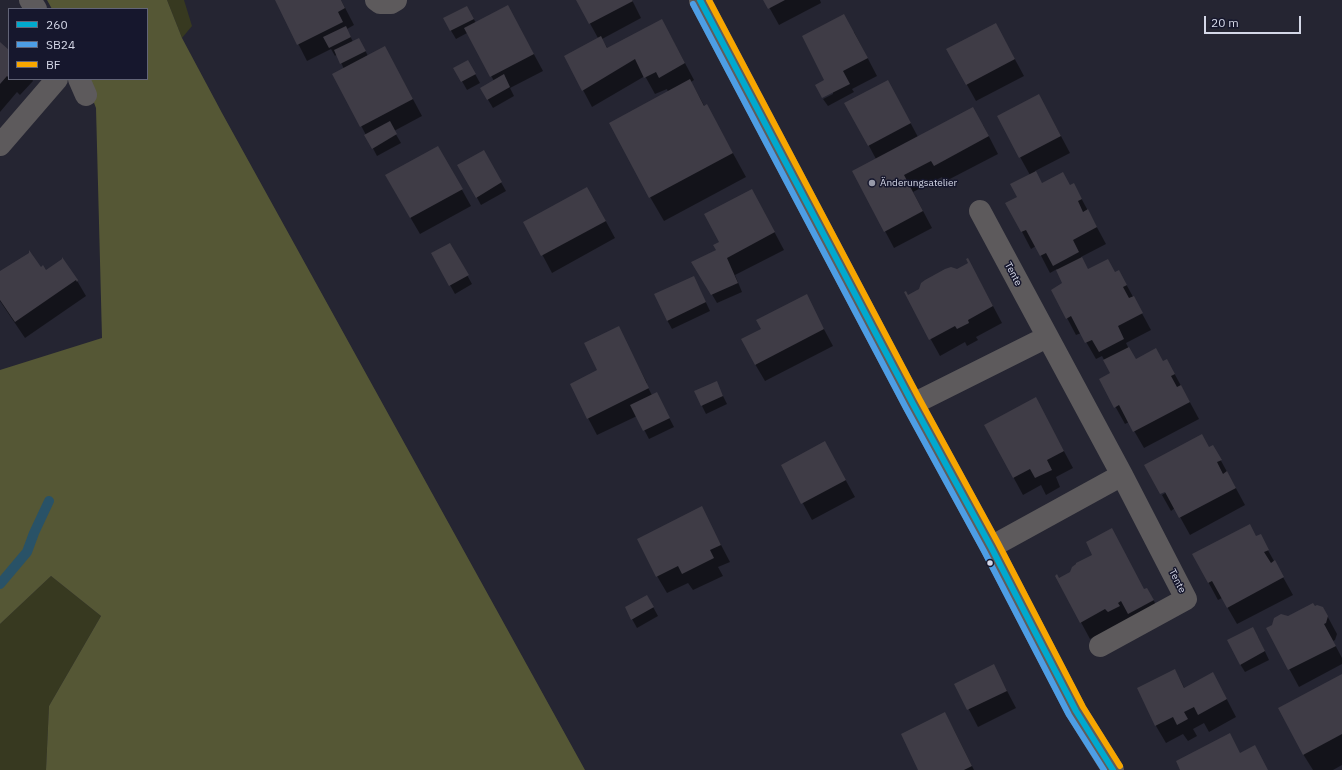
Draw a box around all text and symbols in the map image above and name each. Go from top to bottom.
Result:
legend [8,8,148,80]
scale bar [1206,8,1303,34]
text: 20 m [1211,15,1239,30]
text: 260 [46,17,68,32]
text: SB24 [46,37,75,52]
text: BF [46,57,61,72]
place label: Änderungsatelier [880,177,957,189]
marker: Änderungsatelier [867,178,877,188]
street label: Tente [1002,260,1024,288]
unlabelled marker [985,558,995,568]
street label: Tente [1166,567,1188,595]

